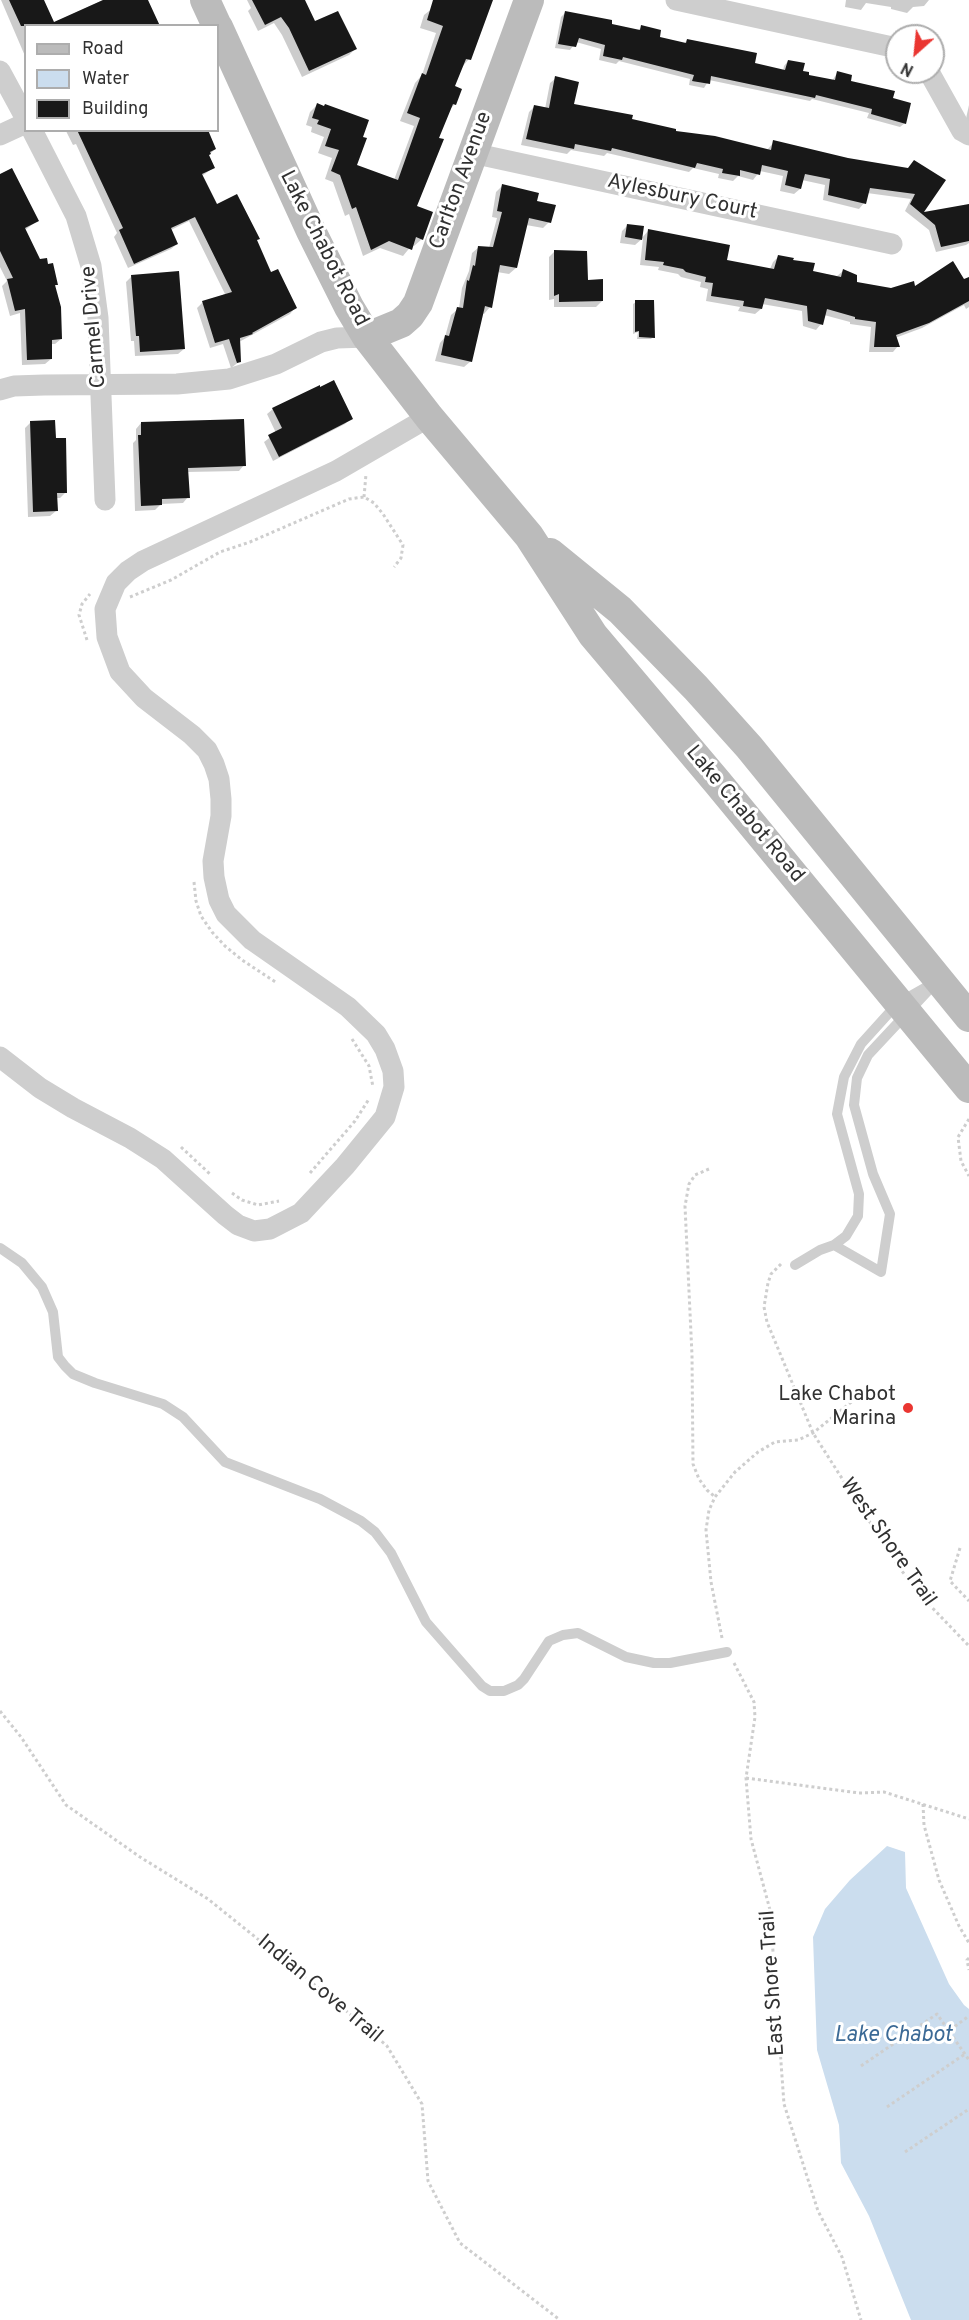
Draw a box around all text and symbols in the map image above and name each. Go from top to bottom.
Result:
legend [24,24,219,132]
north arrow [885,24,945,84]
text: Road [82,38,124,61]
text: N [898,57,917,80]
text: Water [82,68,129,91]
text: Building [82,98,148,121]
street label: Carlton Avenue [425,109,499,253]
street label: Lake Chabot Road [273,167,373,331]
street label: Aylesbury Court [605,170,759,226]
street label: Carmel Drive [77,265,113,389]
street label: Lake Chabot Road [679,741,809,889]
place label: Lake Chabot Marina [778,1383,896,1433]
marker: Lake Chabot Marina [901,1401,915,1415]
street label: West Shore Trail [833,1474,941,1612]
street label: East Shore Trail [756,1909,792,2057]
street label: Indian Cove Trail [251,1930,387,2050]
water label: Lake Chabot [834,2024,952,2050]

